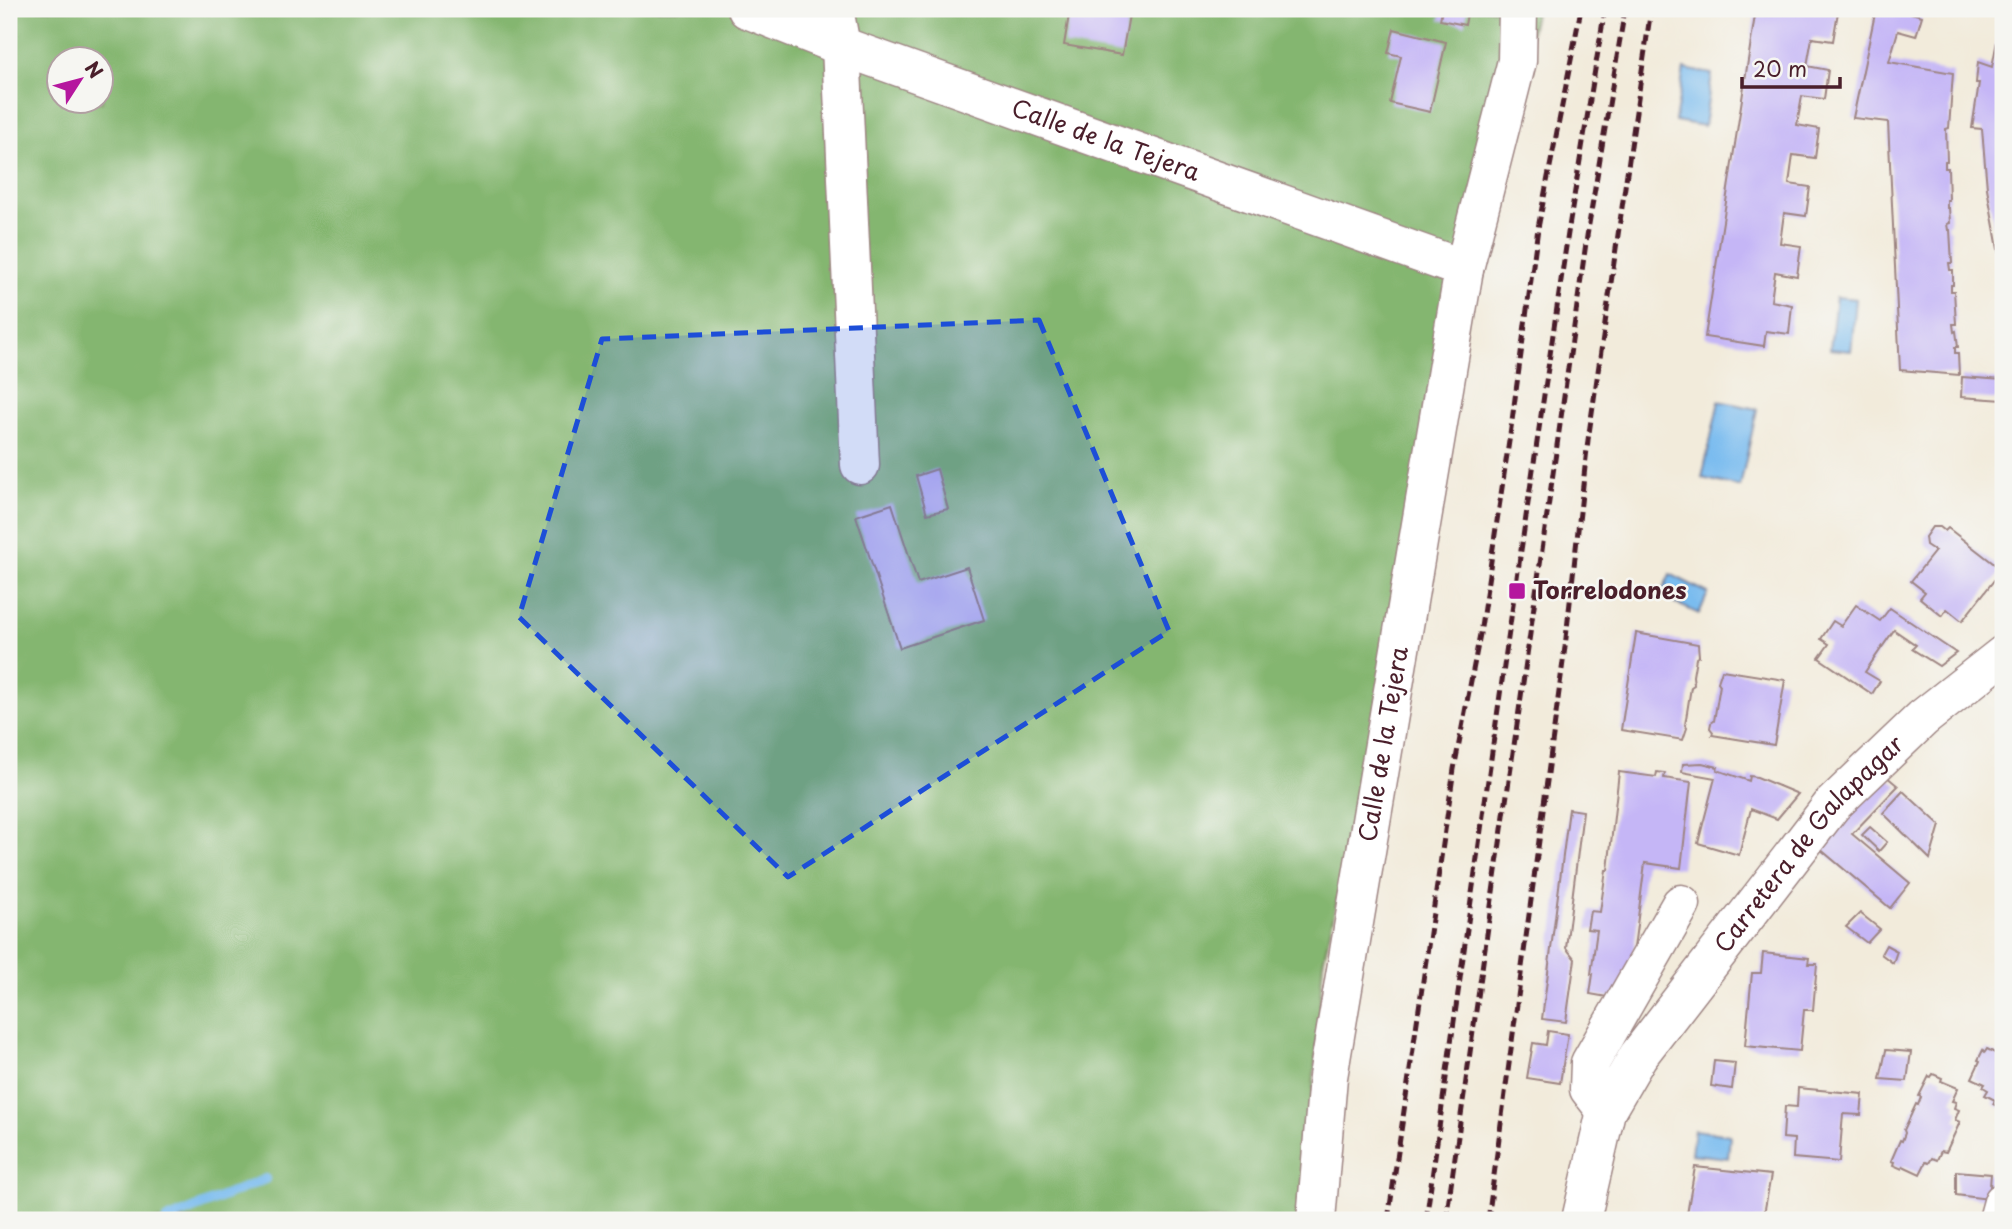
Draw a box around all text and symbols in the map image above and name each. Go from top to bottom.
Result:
north arrow [46,46,116,116]
scale bar [1742,46,1840,90]
text: 20 m [1753,52,1807,84]
text: N [79,55,110,84]
street label: Calle de la Tejera [1007,89,1206,189]
place label: Torrelodones [1533,571,1687,607]
marker: Torrelodones [1507,581,1527,601]
street label: Calle de la Tejera [1348,643,1416,844]
street label: Carretera de Galapagar [1704,725,1911,960]

